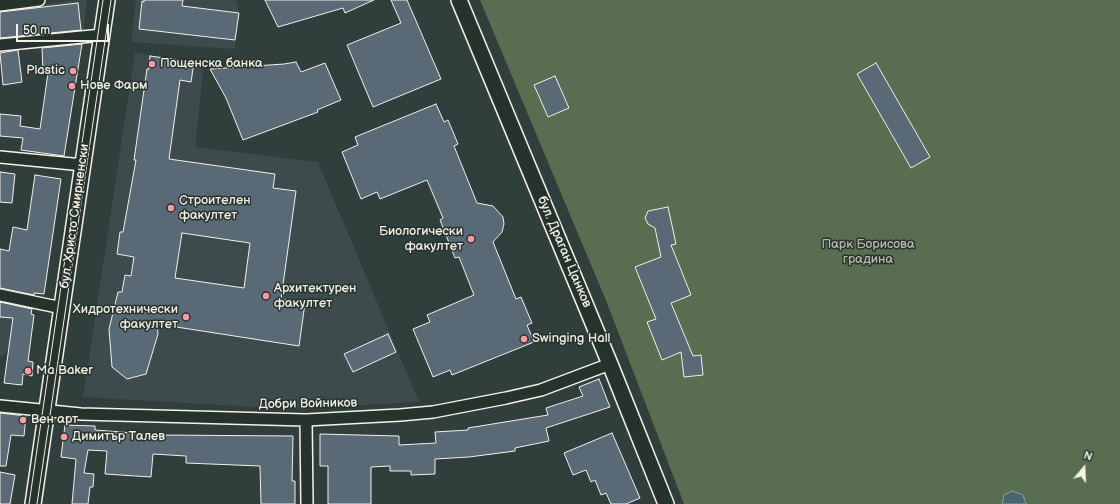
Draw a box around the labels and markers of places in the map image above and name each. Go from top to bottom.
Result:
place label: Пощенска банка [160,56,263,72]
marker: Пощенска банка [147,59,157,69]
place label: Plastic [26,63,65,79]
marker: Plastic [68,66,78,76]
place label: Нове Фарм [80,78,148,94]
marker: Нове Фарм [67,81,77,91]
place label: Строителен факултет [179,193,250,224]
marker: Строителен факултет [166,203,176,213]
place label: Биологически факултет [379,224,463,255]
marker: Биологически факултет [466,234,476,244]
place label: Архитектурен факултет [274,281,356,312]
marker: Архитектурен факултет [261,291,271,301]
place label: Хидротехнически факултет [73,302,178,333]
marker: Хидротехнически факултет [181,312,191,322]
place label: Swinging Hall [532,331,611,347]
marker: Swinging Hall [519,334,529,344]
place label: Ma Baker [36,363,93,379]
marker: Ma Baker [23,366,33,376]
place label: Вен арт [31,412,78,428]
marker: Вен арт [18,415,28,425]
place label: Димитър Талев [72,429,165,445]
marker: Димитър Талев [59,432,69,442]

